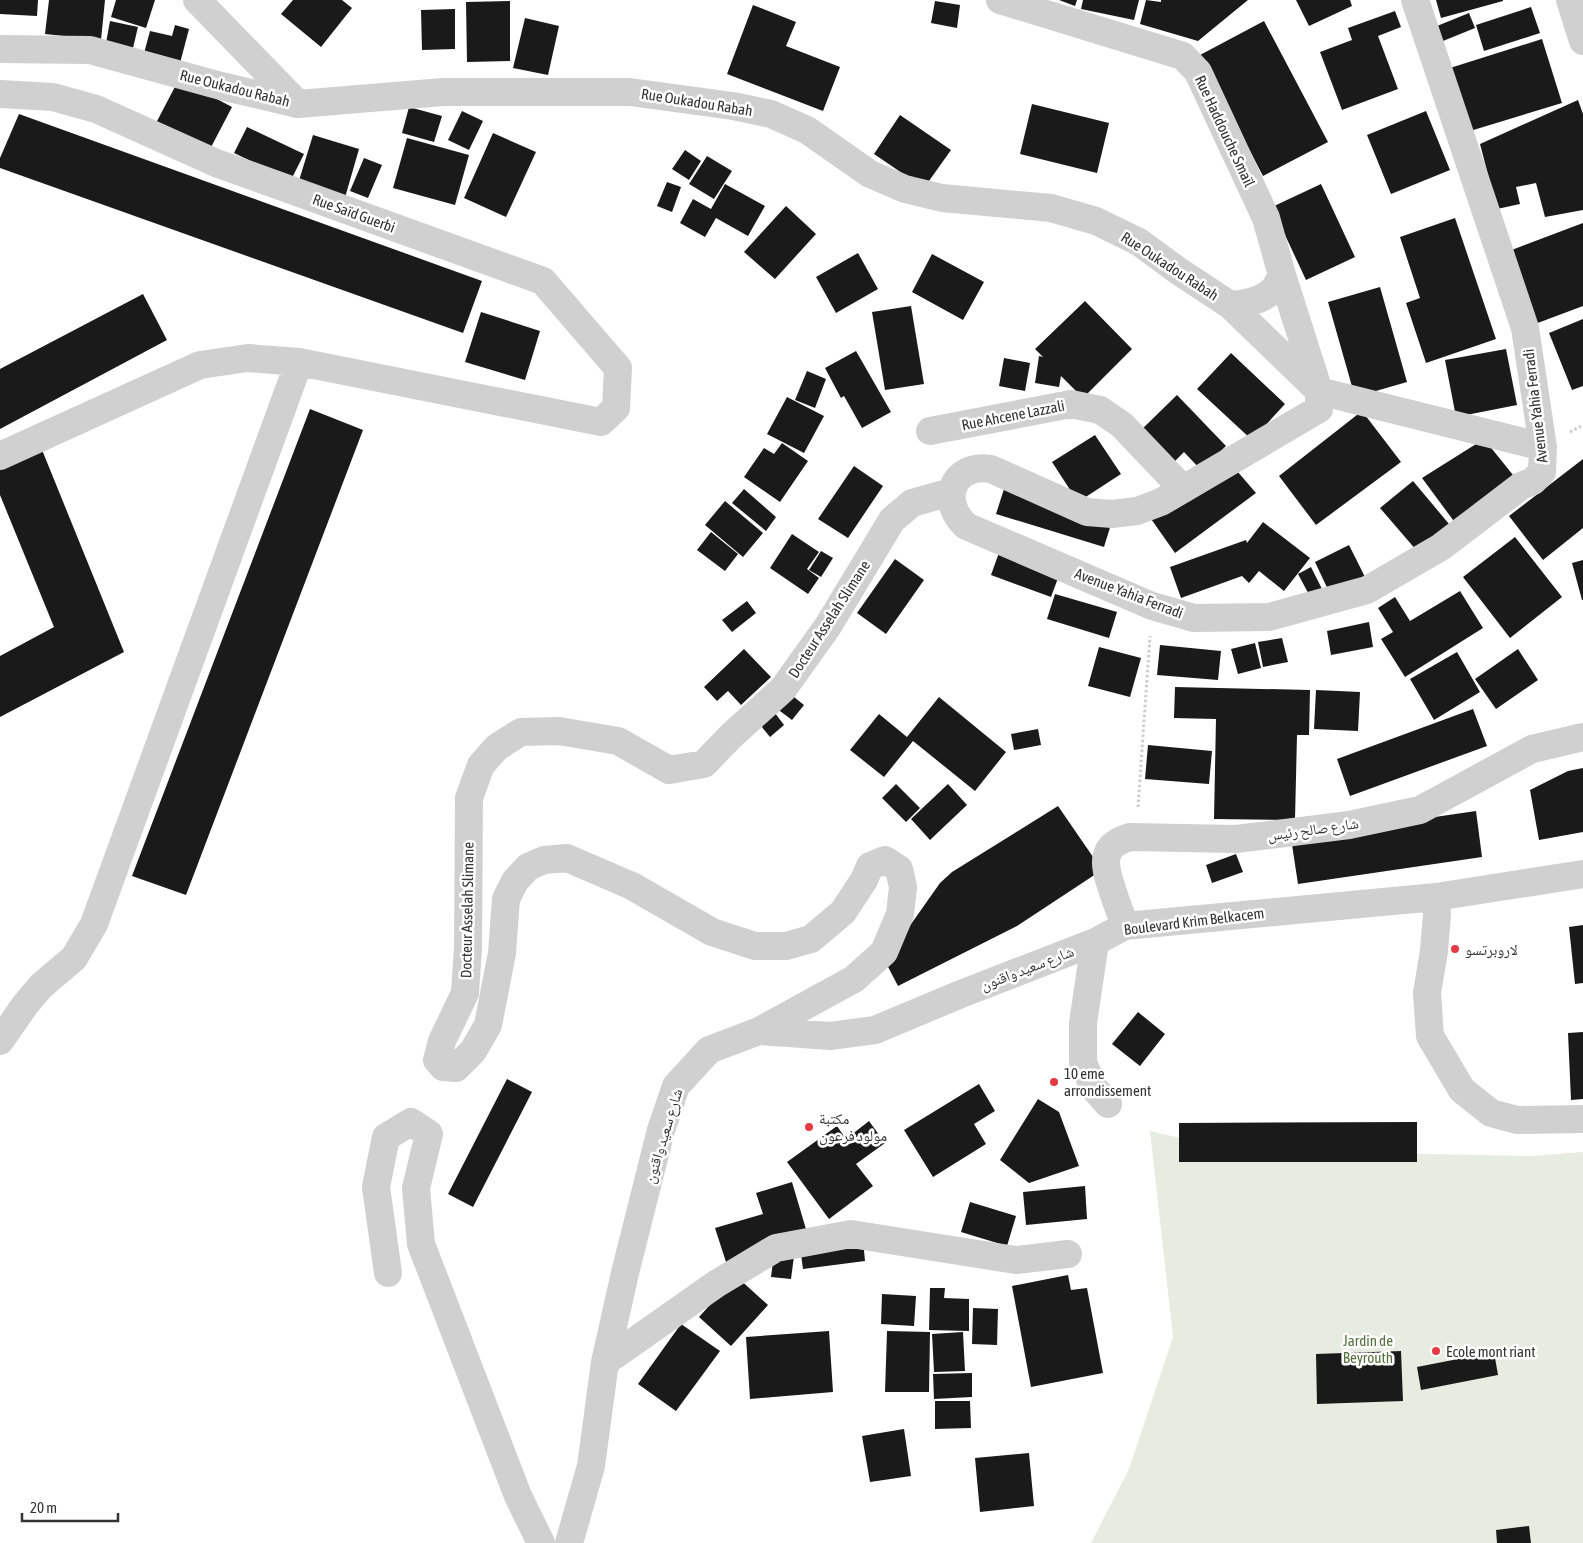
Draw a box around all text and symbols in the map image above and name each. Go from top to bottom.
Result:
street label: Rue Oukadou Rabah [178,66,292,110]
street label: Rue Haddouche Smaïl [1192,73,1258,189]
street label: Rue Oukadou Rabah [640,85,754,119]
street label: Rue Saïd Guerbi [310,190,398,236]
street label: Rue Oukadou Rabah [1118,228,1222,304]
street label: Avenue Yahia Ferradi [1520,348,1550,464]
street label: Rue Ahcene Lazzali [960,397,1066,433]
street label: Docteur Asselah Slimane [785,557,873,681]
street label: Avenue Yahia Ferradi [1072,565,1186,621]
street label: شارع صالح رئيس [1266,814,1360,846]
street label: Docteur Asselah Slimane [457,842,477,978]
street label: Boulevard Krim Belkacem [1123,904,1265,938]
place label: لاروبرتسو [1465,941,1518,959]
street label: شارع سعيد واقنون [978,942,1077,995]
marker: لاروبرتسو [1449,943,1461,955]
place label: 10 eme arrondissement [1064,1065,1151,1099]
marker: 10 eme arrondissement [1048,1076,1060,1088]
street label: شارع سعيد واقنون [641,1086,687,1186]
place label: مكتبة مولود فرعون [819,1110,887,1146]
marker: مكتبة مولود فرعون [803,1121,815,1133]
park label: Jardin de Beyrouth [1343,1332,1393,1366]
place label: Ecole mont riant [1446,1343,1536,1360]
marker: Ecole mont riant [1430,1345,1442,1357]
scale bar [22,1490,119,1522]
text: 20 m [30,1499,57,1516]

